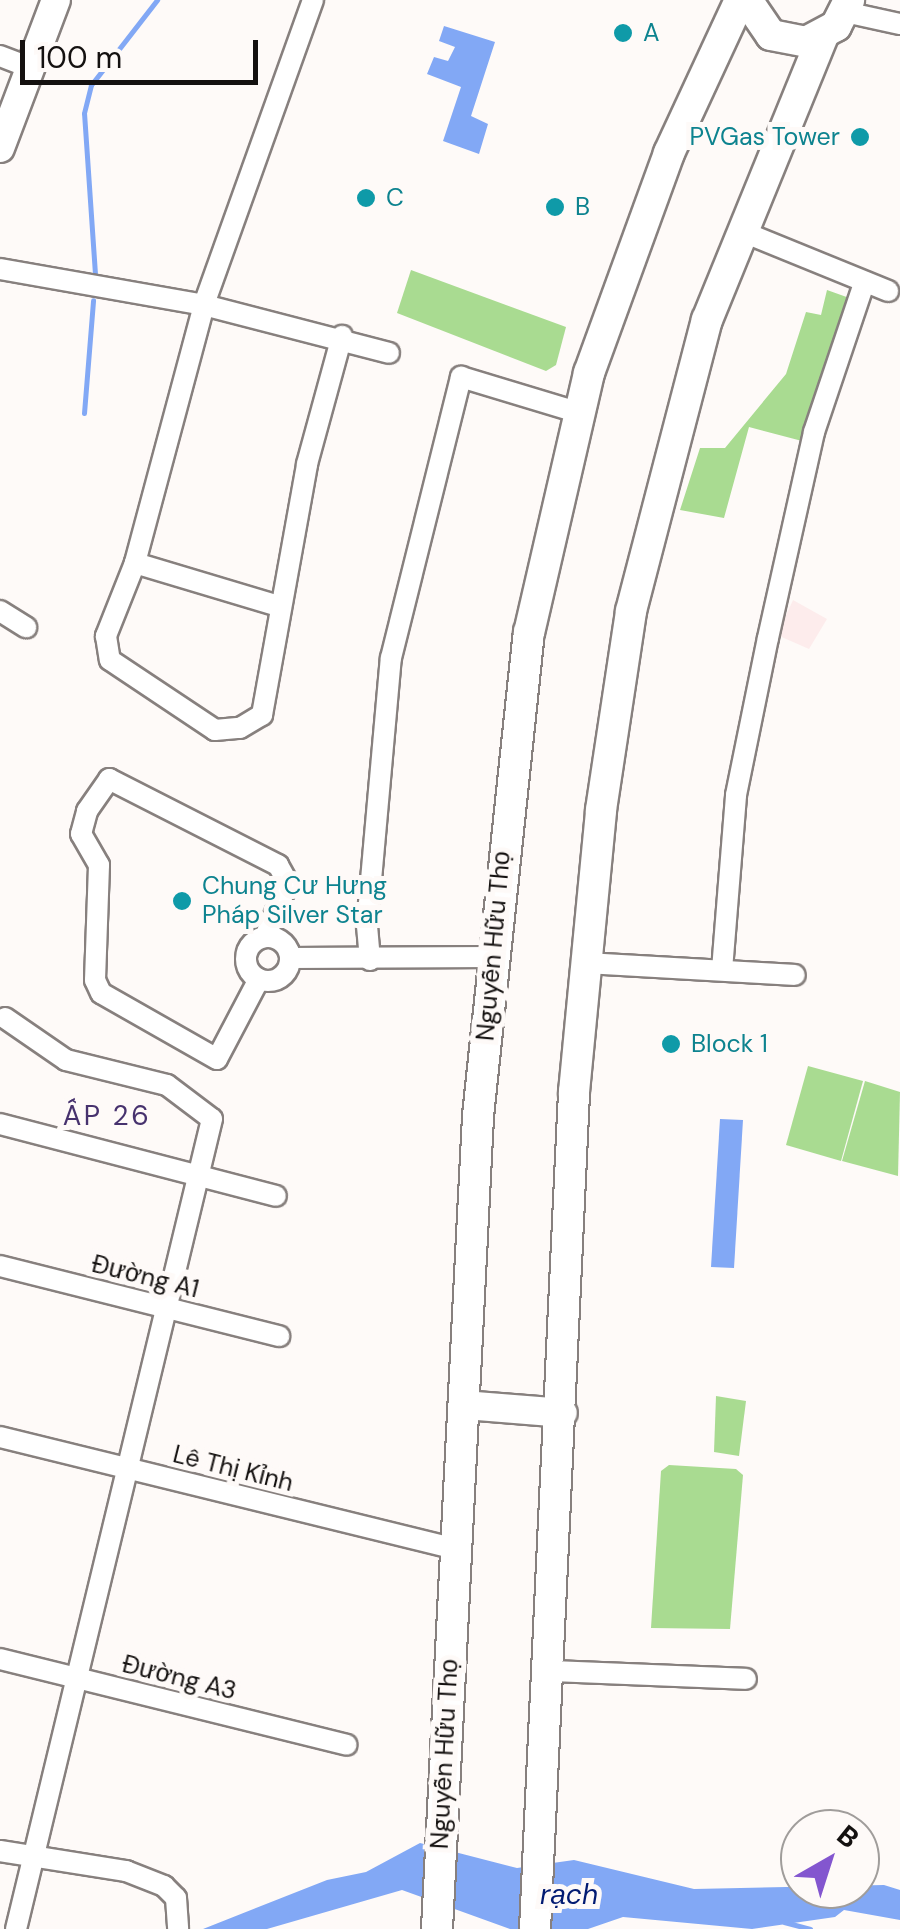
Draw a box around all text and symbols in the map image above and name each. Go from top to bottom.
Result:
place label: A [643,18,660,48]
scale bar [25,20,262,82]
marker: A [612,22,634,44]
text: 100 m [37,38,122,77]
place label: PVGas Tower [690,122,840,152]
marker: PVGas Tower [849,126,871,148]
place label: C [386,183,404,213]
marker: C [355,187,377,209]
place label: B [575,192,590,222]
marker: B [544,196,566,218]
street label: Nguyễn Hữu Thọ [471,850,517,1042]
place label: Chung Cư Hưng Pháp Silver Star [202,872,384,931]
marker: Chung Cư Hưng Pháp Silver Star [171,890,193,912]
place label: Block 1 [691,1029,768,1059]
marker: Block 1 [660,1033,682,1055]
district label: ẤP 26 [63,1099,151,1133]
street label: Đường A1 [90,1250,200,1304]
street label: Lê Thị Kỉnh [168,1439,298,1499]
street label: Đường A3 [120,1650,238,1706]
street label: Nguyễn Hữu Thọ [425,1658,465,1850]
north arrow [780,1809,880,1909]
text: B [829,1817,867,1857]
water label: rạch [540,1878,598,1912]

